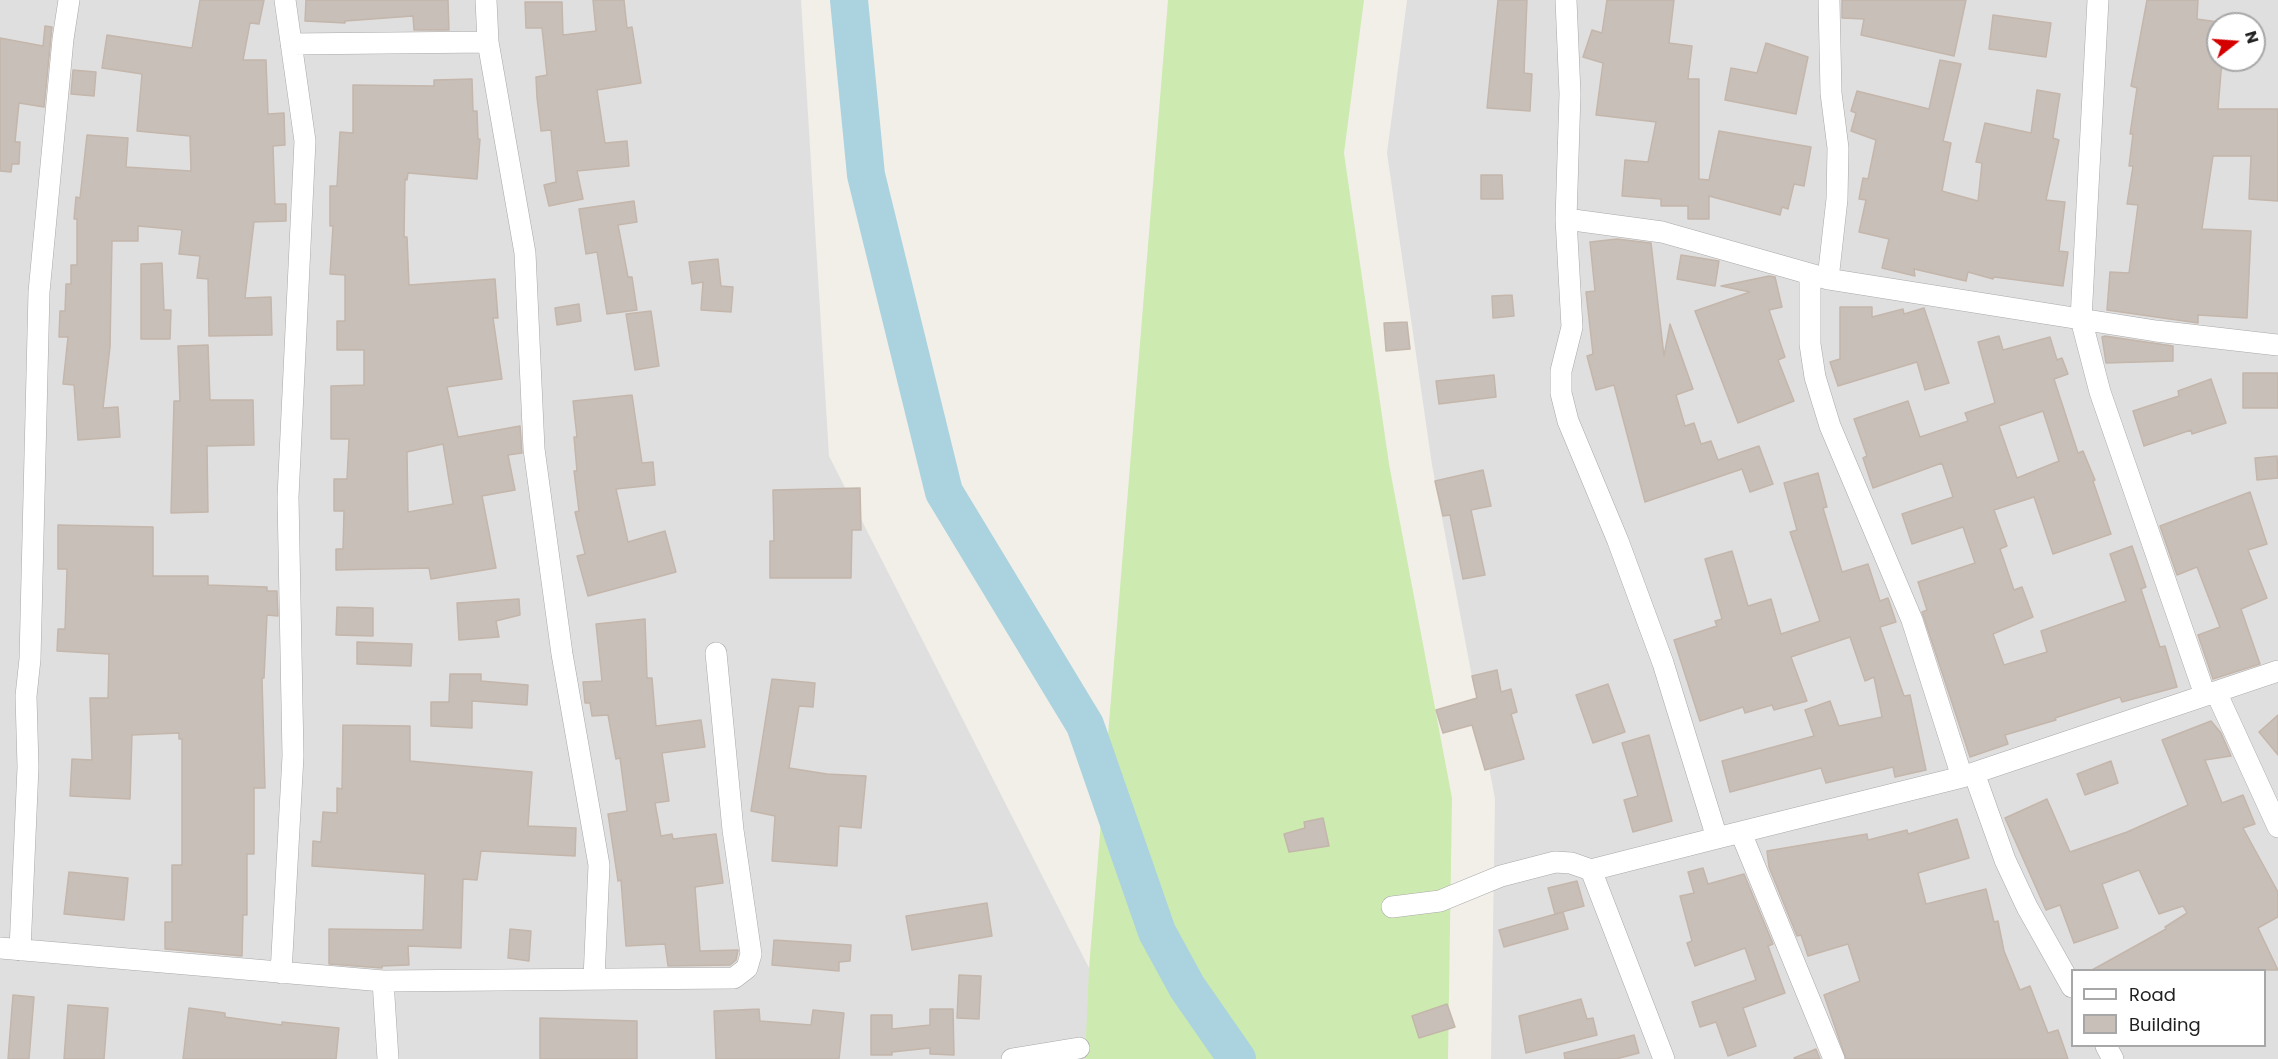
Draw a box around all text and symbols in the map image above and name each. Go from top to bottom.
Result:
north arrow [2206,12,2266,72]
text: N [2239,28,2265,46]
legend [2071,969,2266,1047]
text: Road [2129,982,2176,1007]
text: Building [2129,1012,2201,1037]

